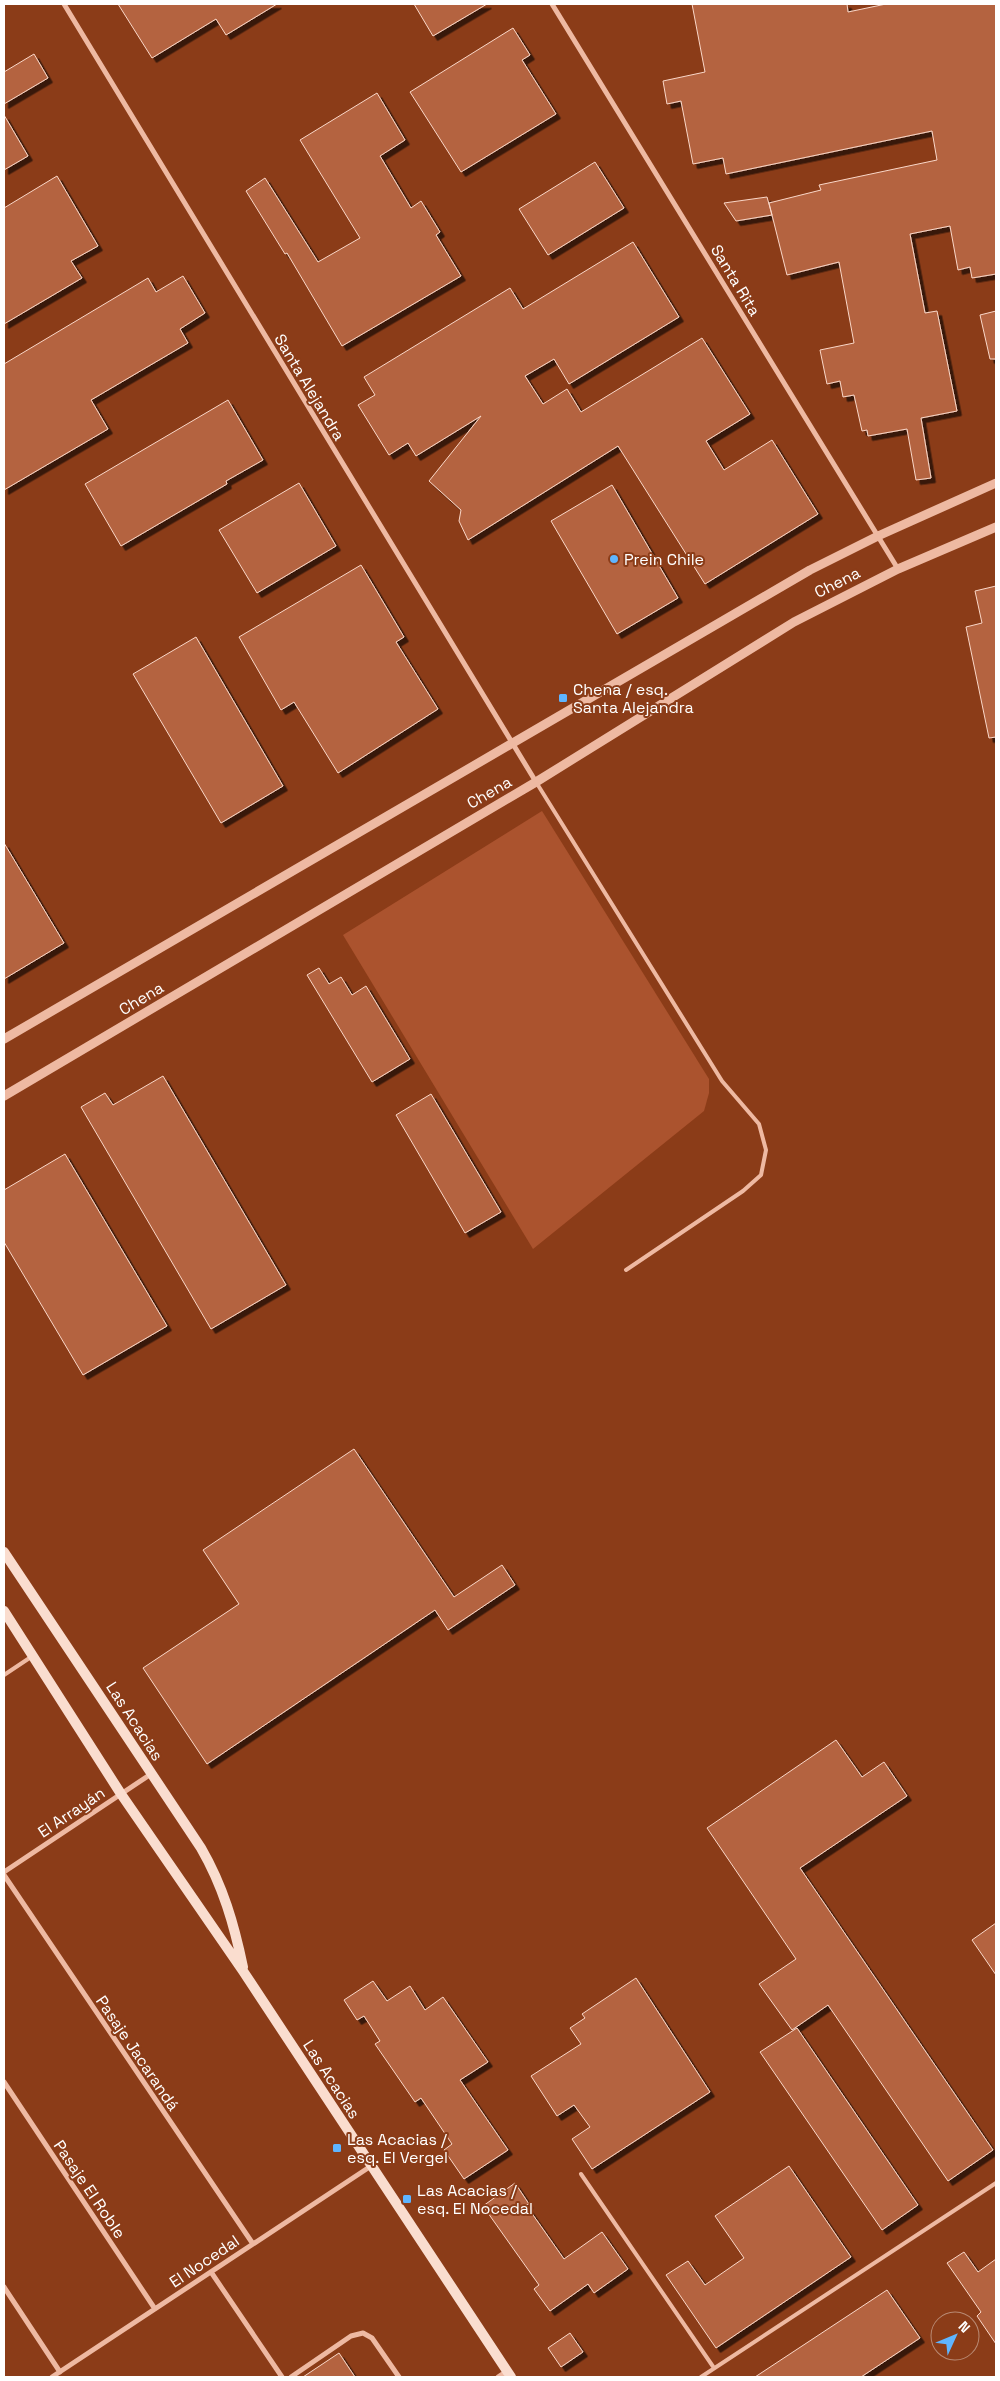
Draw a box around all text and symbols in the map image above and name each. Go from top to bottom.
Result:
street label: Santa Rita [706,241,765,320]
street label: Santa Alejandra [269,330,350,444]
place label: Prein Chile [624,549,704,570]
marker: Prein Chile [608,553,620,565]
street label: Chena [811,562,864,603]
place label: Chena / esq. Santa Alejandra [573,679,694,718]
marker: Chena / esq. Santa Alejandra [557,692,569,704]
street label: Chena [463,771,516,814]
street label: Chena [115,977,167,1020]
street label: Las Acacias [101,1678,168,1765]
street label: El Arrayán [34,1782,109,1843]
street label: Pasaje Jacarandá [91,1992,184,2115]
street label: Las Acacias [298,2036,365,2123]
place label: Las Acacias / esq. El Vergel [347,2129,448,2168]
street label: Pasaje El Roble [49,2136,130,2243]
marker: Las Acacias / esq. El Vergel [331,2142,343,2154]
place label: Las Acacias / esq. El Nocedal [417,2180,533,2219]
marker: Las Acacias / esq. El Nocedal [401,2193,413,2205]
street label: El Nocedal [165,2230,243,2292]
north arrow [930,2311,980,2361]
text: N [955,2317,974,2337]

